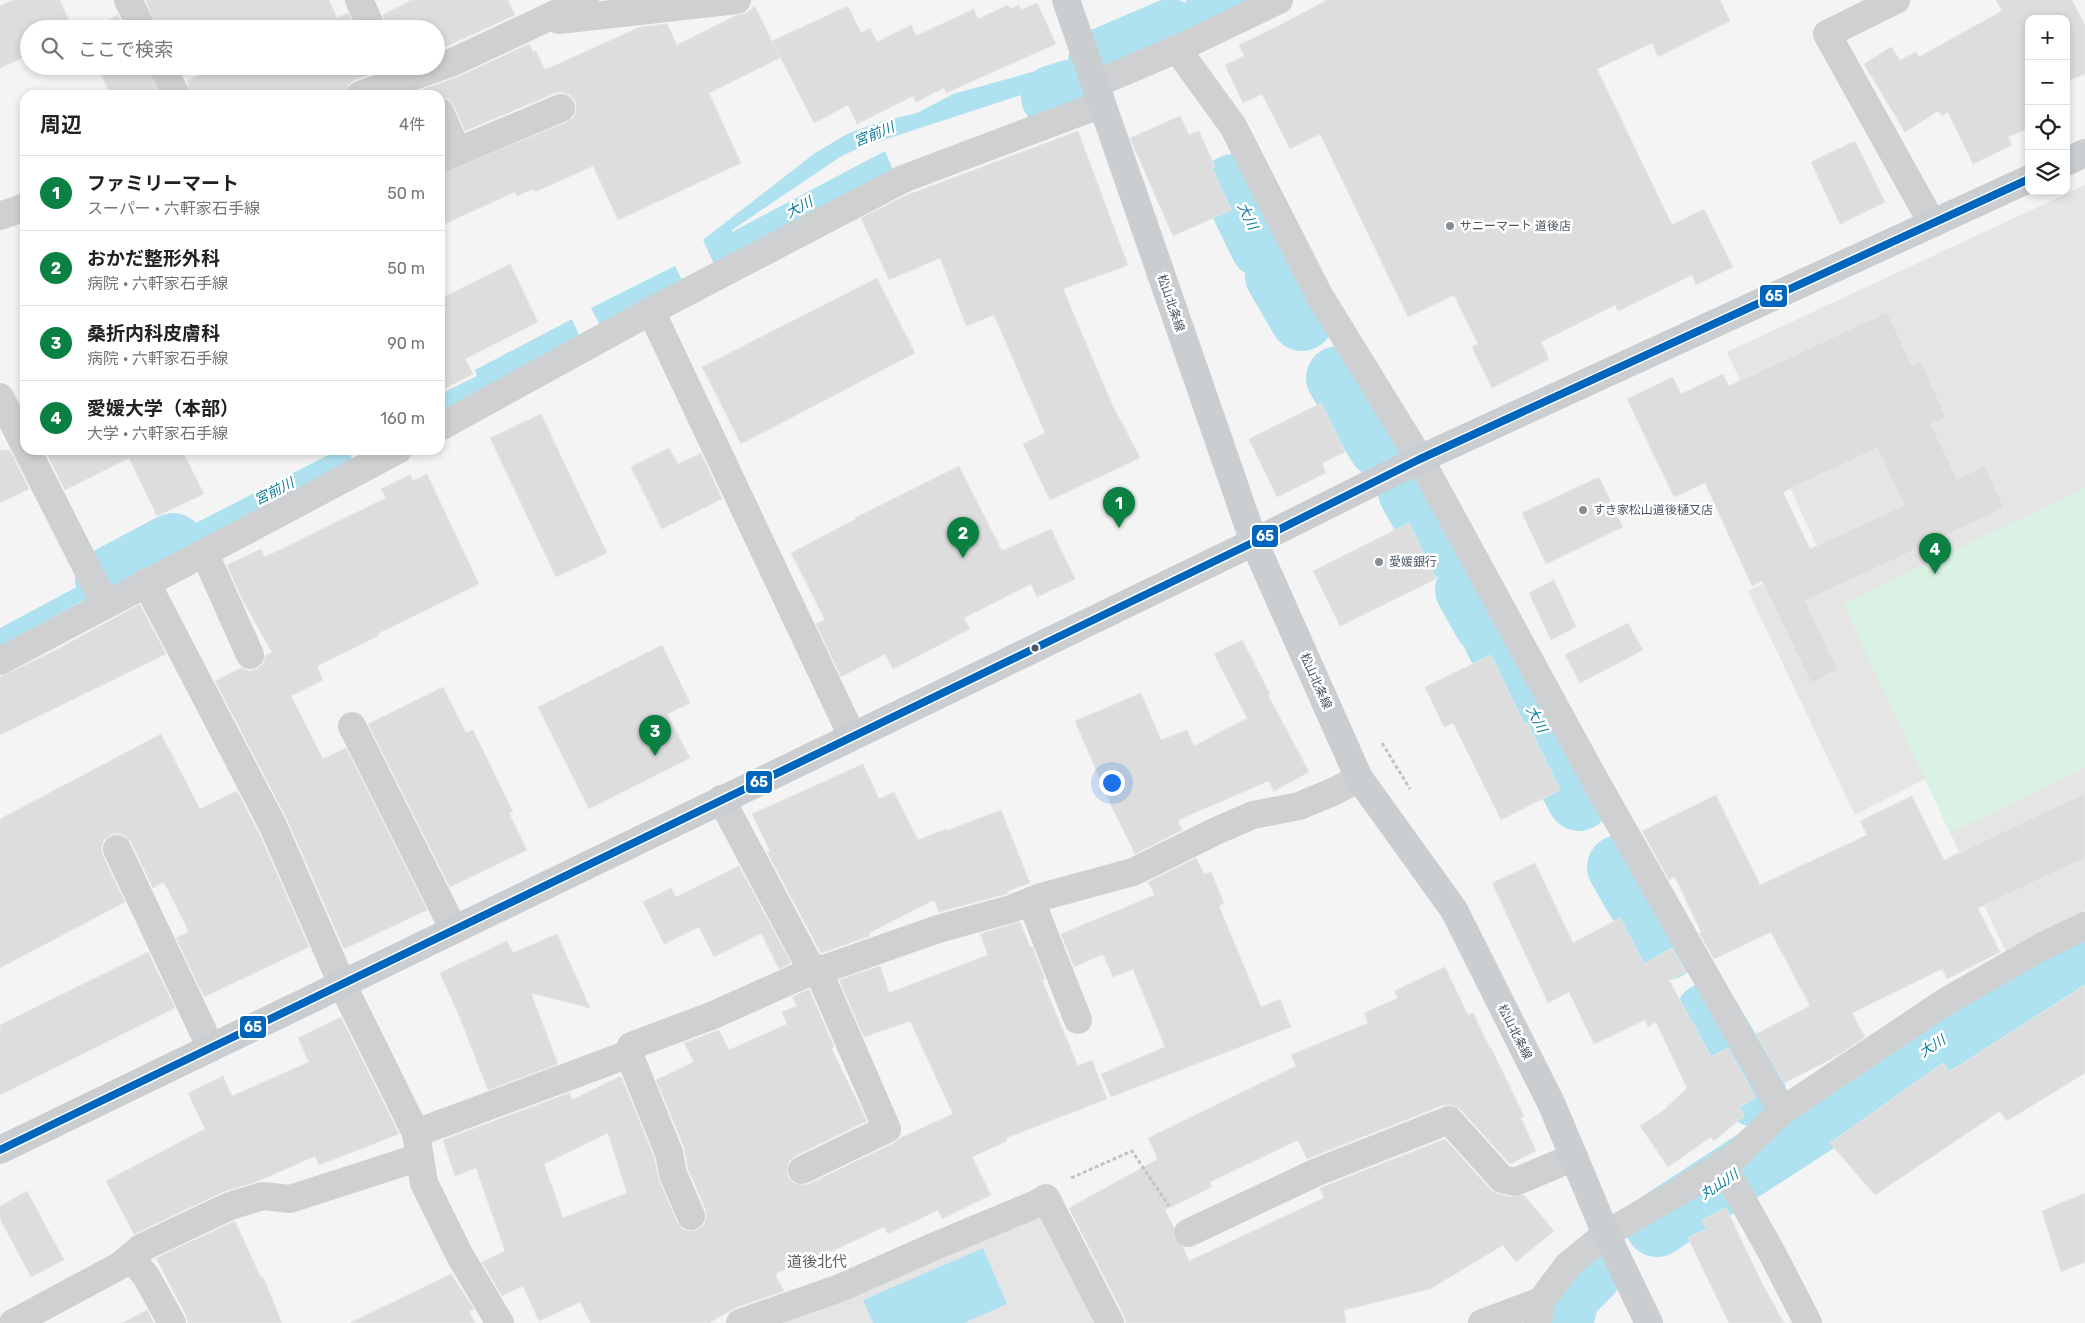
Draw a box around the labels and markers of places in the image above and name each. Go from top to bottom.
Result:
place label: サニーマート 道後店 [1460,219,1571,233]
marker: サニーマート 道後店 [1444,220,1456,232]
pin: 1 [1103,487,1135,528]
place label: すき家松山道後樋又店 [1593,503,1713,517]
marker: すき家松山道後樋又店 [1577,504,1589,516]
pin: 2 [947,517,979,558]
pin: 4 [1919,533,1951,574]
place label: 愛媛銀行 [1389,555,1437,569]
marker: 愛媛銀行 [1373,556,1385,568]
unlabelled marker [1030,643,1040,653]
pin: 3 [639,715,671,756]

